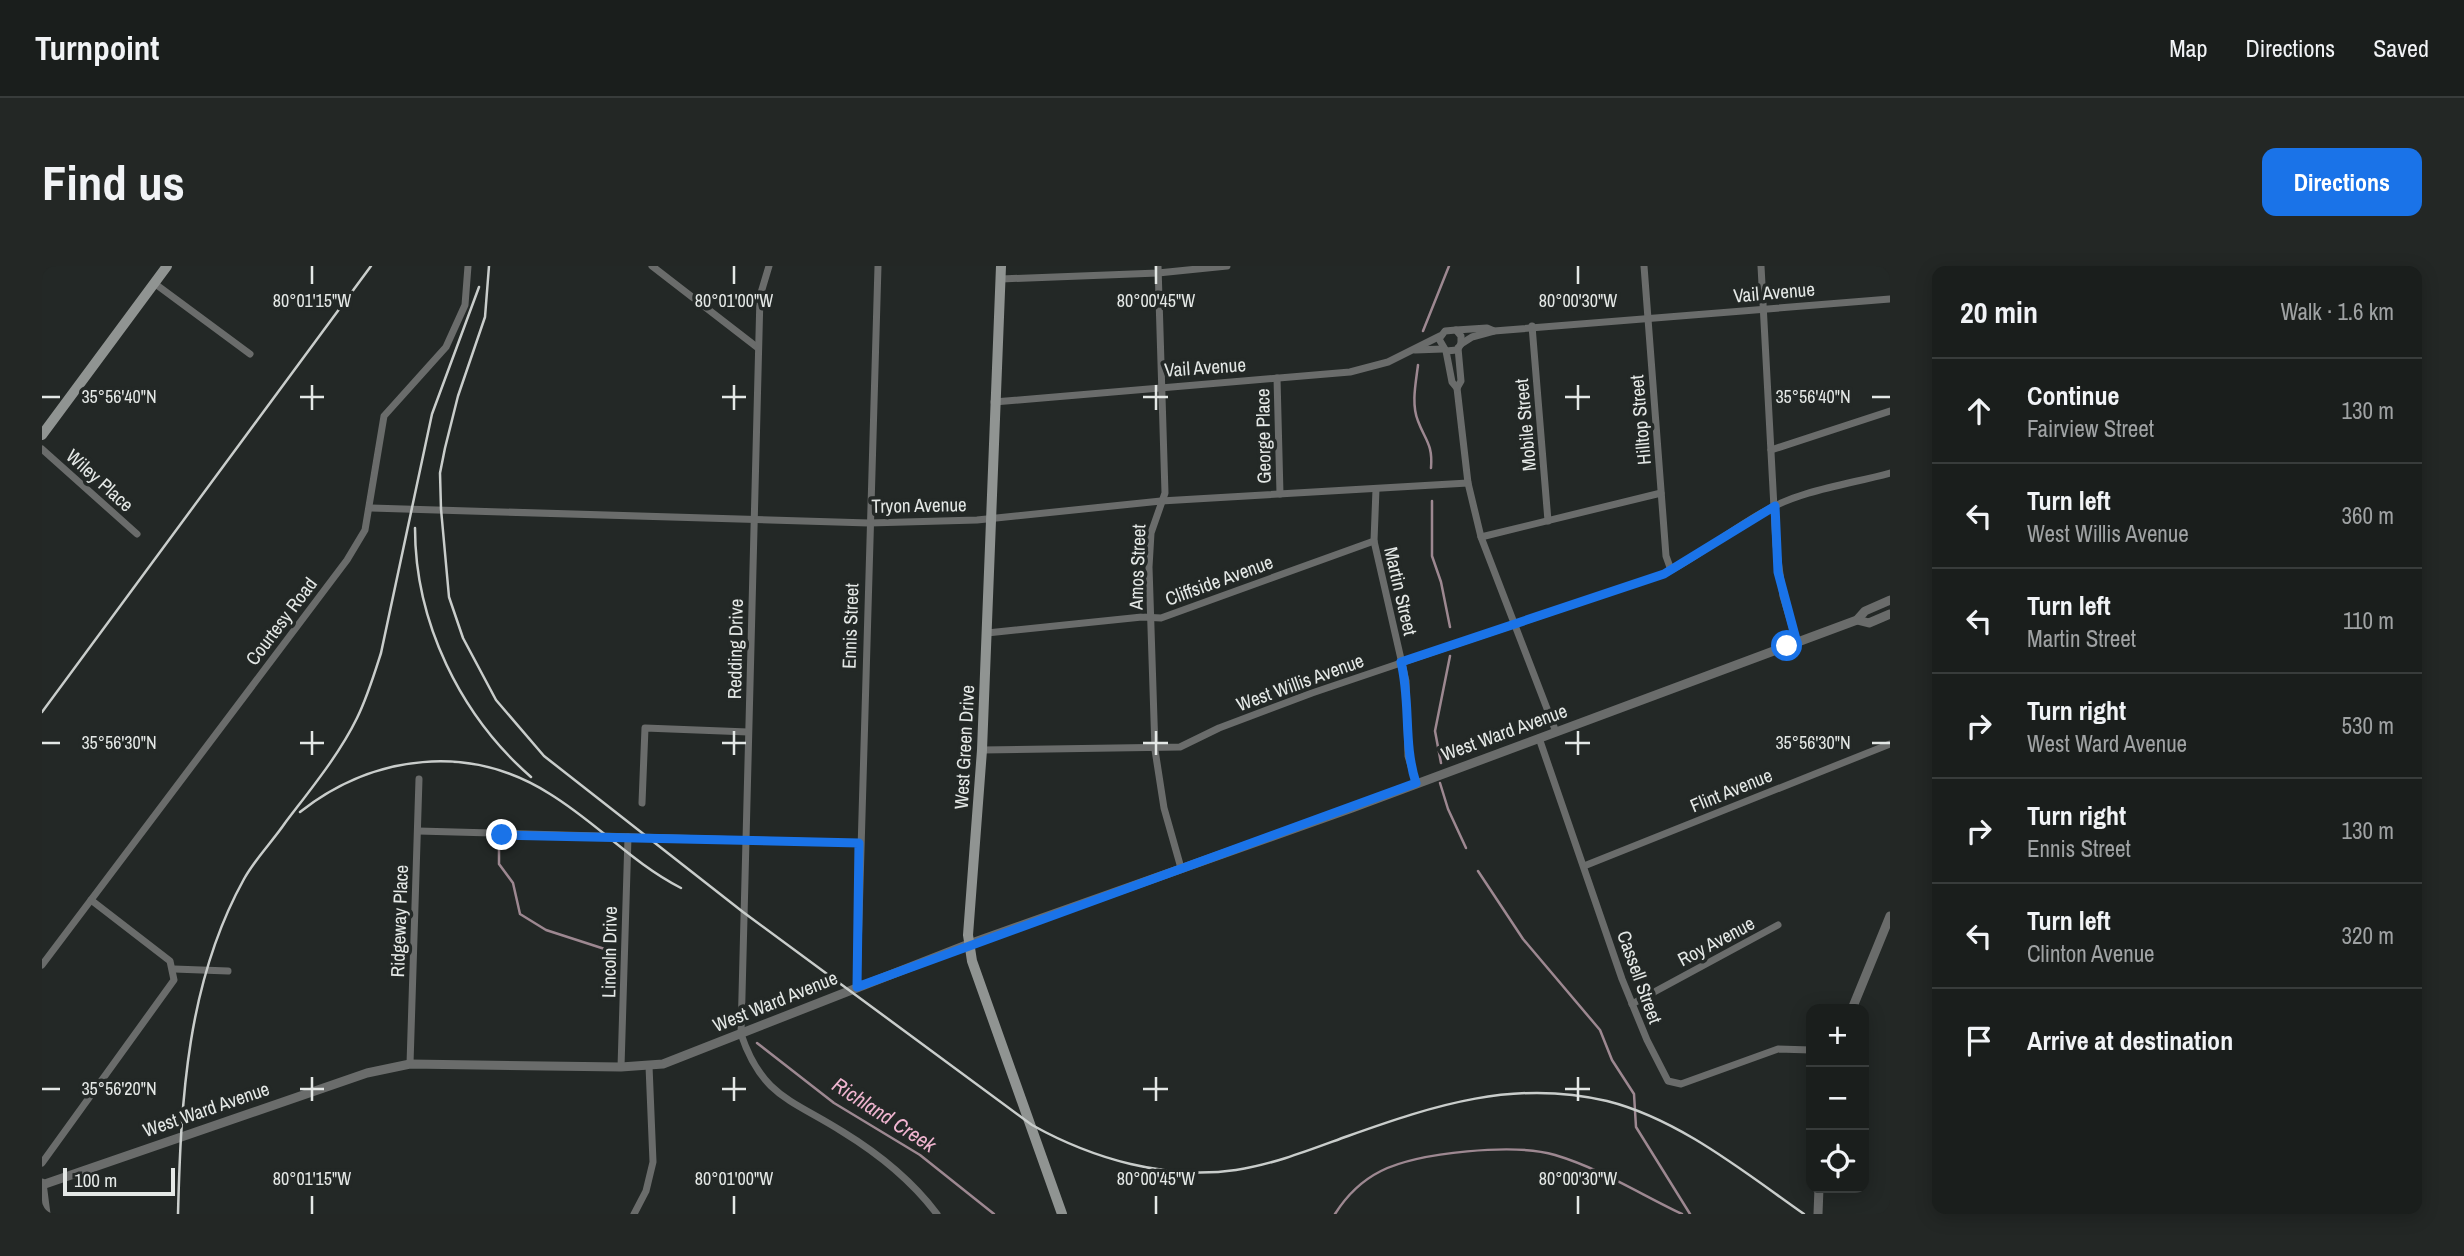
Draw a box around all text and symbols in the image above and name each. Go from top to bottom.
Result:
text: Turnpoint [35,26,159,70]
text: Map [2169,32,2207,64]
text: Directions [2245,32,2335,64]
text: Saved [2373,32,2429,64]
button: Directions [2262,148,2422,216]
text: Find us [42,149,185,215]
street label: Vail Avenue [1732,275,1816,309]
text: 80°01'15"W [273,288,351,313]
text: 80°01'00"W [695,288,773,313]
text: 80°00'45"W [1117,288,1195,313]
text: 80°00'30"W [1539,288,1617,313]
text: 20 min [1960,292,2038,332]
text: Walk · 1.6 km [2280,296,2394,327]
street label: Vail Avenue [1163,351,1247,383]
street label: Hilltop Street [1623,373,1657,466]
street label: Mobile Street [1508,377,1542,472]
text: Continue [2027,378,2119,413]
text: 35°56'40"N [81,384,157,409]
text: 35°56'40"N [1775,384,1851,409]
street label: George Place [1249,388,1277,484]
icon: ahead [1960,392,1998,430]
text: 130 m [2342,395,2394,426]
text: Fairview Street [2027,413,2154,444]
street label: Wiley Place [61,443,139,517]
text: Turn left [2027,483,2111,518]
street label: Tryon Avenue [871,491,967,519]
icon: left [1960,497,1998,535]
text: 360 m [2342,500,2394,531]
text: West Willis Avenue [2027,518,2189,549]
street label: Amos Street [1122,523,1152,611]
street label: Martin Street [1378,544,1424,638]
street label: Cliffside Avenue [1161,548,1277,612]
street label: Courtesy Road [239,572,323,670]
street label: Ennis Street [836,582,865,669]
text: Turn left [2027,588,2111,623]
street label: Redding Drive [721,599,749,699]
icon: left [1960,602,1998,640]
text: 110 m [2343,605,2394,636]
text: Martin Street [2027,623,2136,654]
route start [1771,630,1802,661]
street label: West Willis Avenue [1233,647,1367,717]
street label: West Green Drive [948,684,980,810]
text: Turn right [2027,693,2126,728]
street label: West Ward Avenue [1437,697,1571,767]
icon: right [1960,707,1998,745]
text: 530 m [2342,710,2394,741]
text: West Ward Avenue [2027,728,2187,759]
text: 35°56'30"N [81,730,157,755]
text: 35°56'30"N [1775,730,1851,755]
street label: Flint Avenue [1686,762,1776,818]
text: Turn right [2027,798,2126,833]
icon: right [1960,812,1998,850]
text: 130 m [2342,815,2394,846]
route end [486,819,517,850]
text: Ennis Street [2027,833,2131,864]
street label: Ridgeway Place [384,864,414,978]
text: Turn left [2027,903,2111,938]
street label: Lincoln Drive [595,906,623,998]
street label: Roy Avenue [1673,910,1759,972]
icon: left [1960,917,1998,955]
text: 320 m [2342,920,2394,951]
street label: Cassell Street [1611,927,1669,1028]
text: Clinton Avenue [2027,938,2155,969]
street label: West Ward Avenue [709,964,841,1038]
map controls [1806,1004,1869,1193]
button: + [1806,1004,1869,1067]
icon: arrive [1960,1022,1998,1060]
text: Arrive at destination [2027,1023,2233,1058]
button: − [1806,1067,1869,1130]
water label: Richland Creek [827,1070,943,1160]
street label: West Ward Avenue [139,1075,273,1143]
text: 35°56'20"N [81,1076,157,1101]
button: locate [1806,1130,1869,1193]
scale bar [63,1165,175,1197]
text: 80°01'15"W [273,1166,351,1191]
text: 80°01'00"W [695,1166,773,1191]
text: 80°00'45"W [1117,1166,1195,1191]
text: 80°00'30"W [1539,1166,1617,1191]
text: 100 m [74,1167,117,1193]

